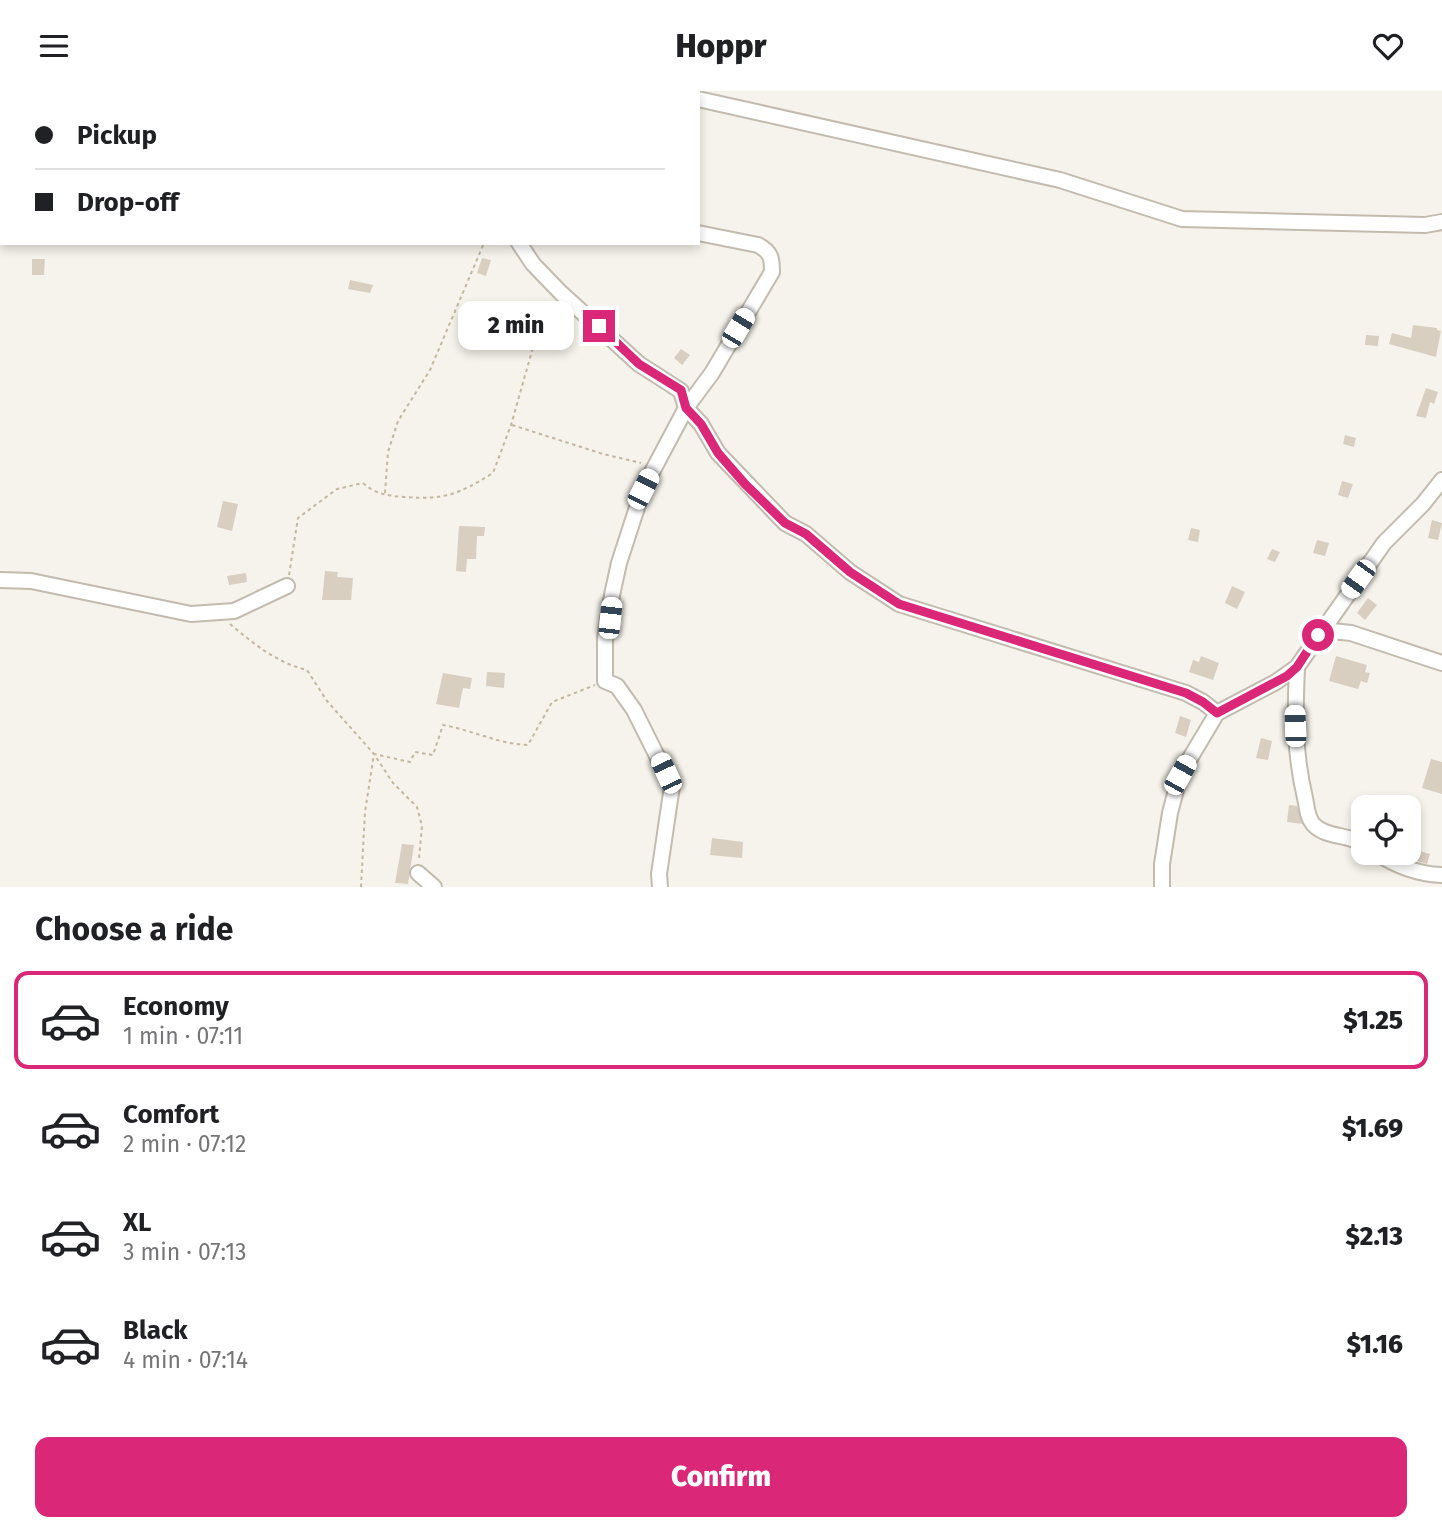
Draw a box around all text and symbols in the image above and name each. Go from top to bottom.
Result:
icon: menu [35,27,73,65]
text: Hoppr [675,27,767,65]
icon: heart [1369,27,1407,65]
text: Pickup [77,120,157,151]
text: Drop-off [77,187,179,218]
callout: 2 min [459,301,574,351]
car [719,305,758,351]
route end [583,310,615,342]
text: 2 min [488,311,544,339]
car [625,466,662,512]
car [1338,556,1379,602]
car [598,596,623,640]
route start [1302,619,1334,651]
car [1284,705,1307,747]
car [648,750,685,796]
car [1161,752,1200,798]
map controls [1351,795,1421,865]
button: locate [1351,795,1421,865]
text: Choose a ride [35,910,233,948]
icon: car [39,989,102,1052]
text: Economy [123,991,229,1022]
text: $1.25 [1343,1005,1403,1036]
text: 1 min · 07:11 [123,1022,243,1050]
icon: car [39,1097,102,1160]
text: Comfort [123,1099,219,1130]
text: $1.69 [1342,1113,1403,1144]
text: 2 min · 07:12 [123,1130,246,1158]
icon: car [39,1205,102,1268]
text: XL [123,1207,151,1238]
text: $2.13 [1346,1221,1403,1252]
text: 3 min · 07:13 [123,1238,247,1266]
icon: car [39,1313,102,1376]
text: Black [123,1315,188,1346]
text: $1.16 [1346,1329,1403,1360]
text: 4 min · 07:14 [123,1346,248,1374]
button: Confirm [35,1437,1407,1517]

